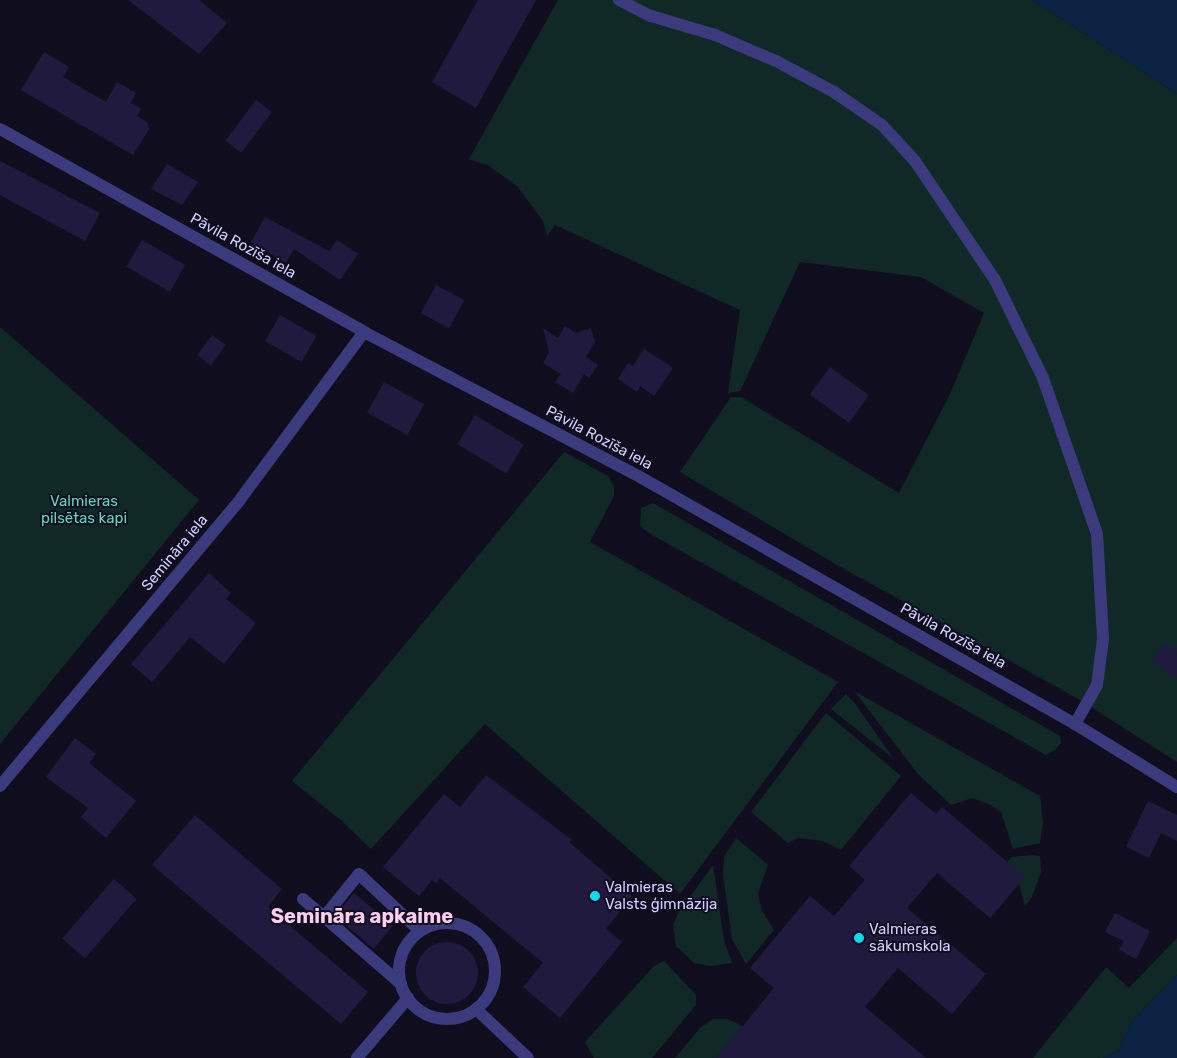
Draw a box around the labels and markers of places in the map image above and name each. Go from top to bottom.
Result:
place label: Valmieras Valsts ģimnāzija [605,878,717,913]
marker: Valmieras Valsts ģimnāzija [589,890,601,902]
place label: Valmieras sākumskola [869,920,951,955]
marker: Valmieras sākumskola [853,932,865,944]

